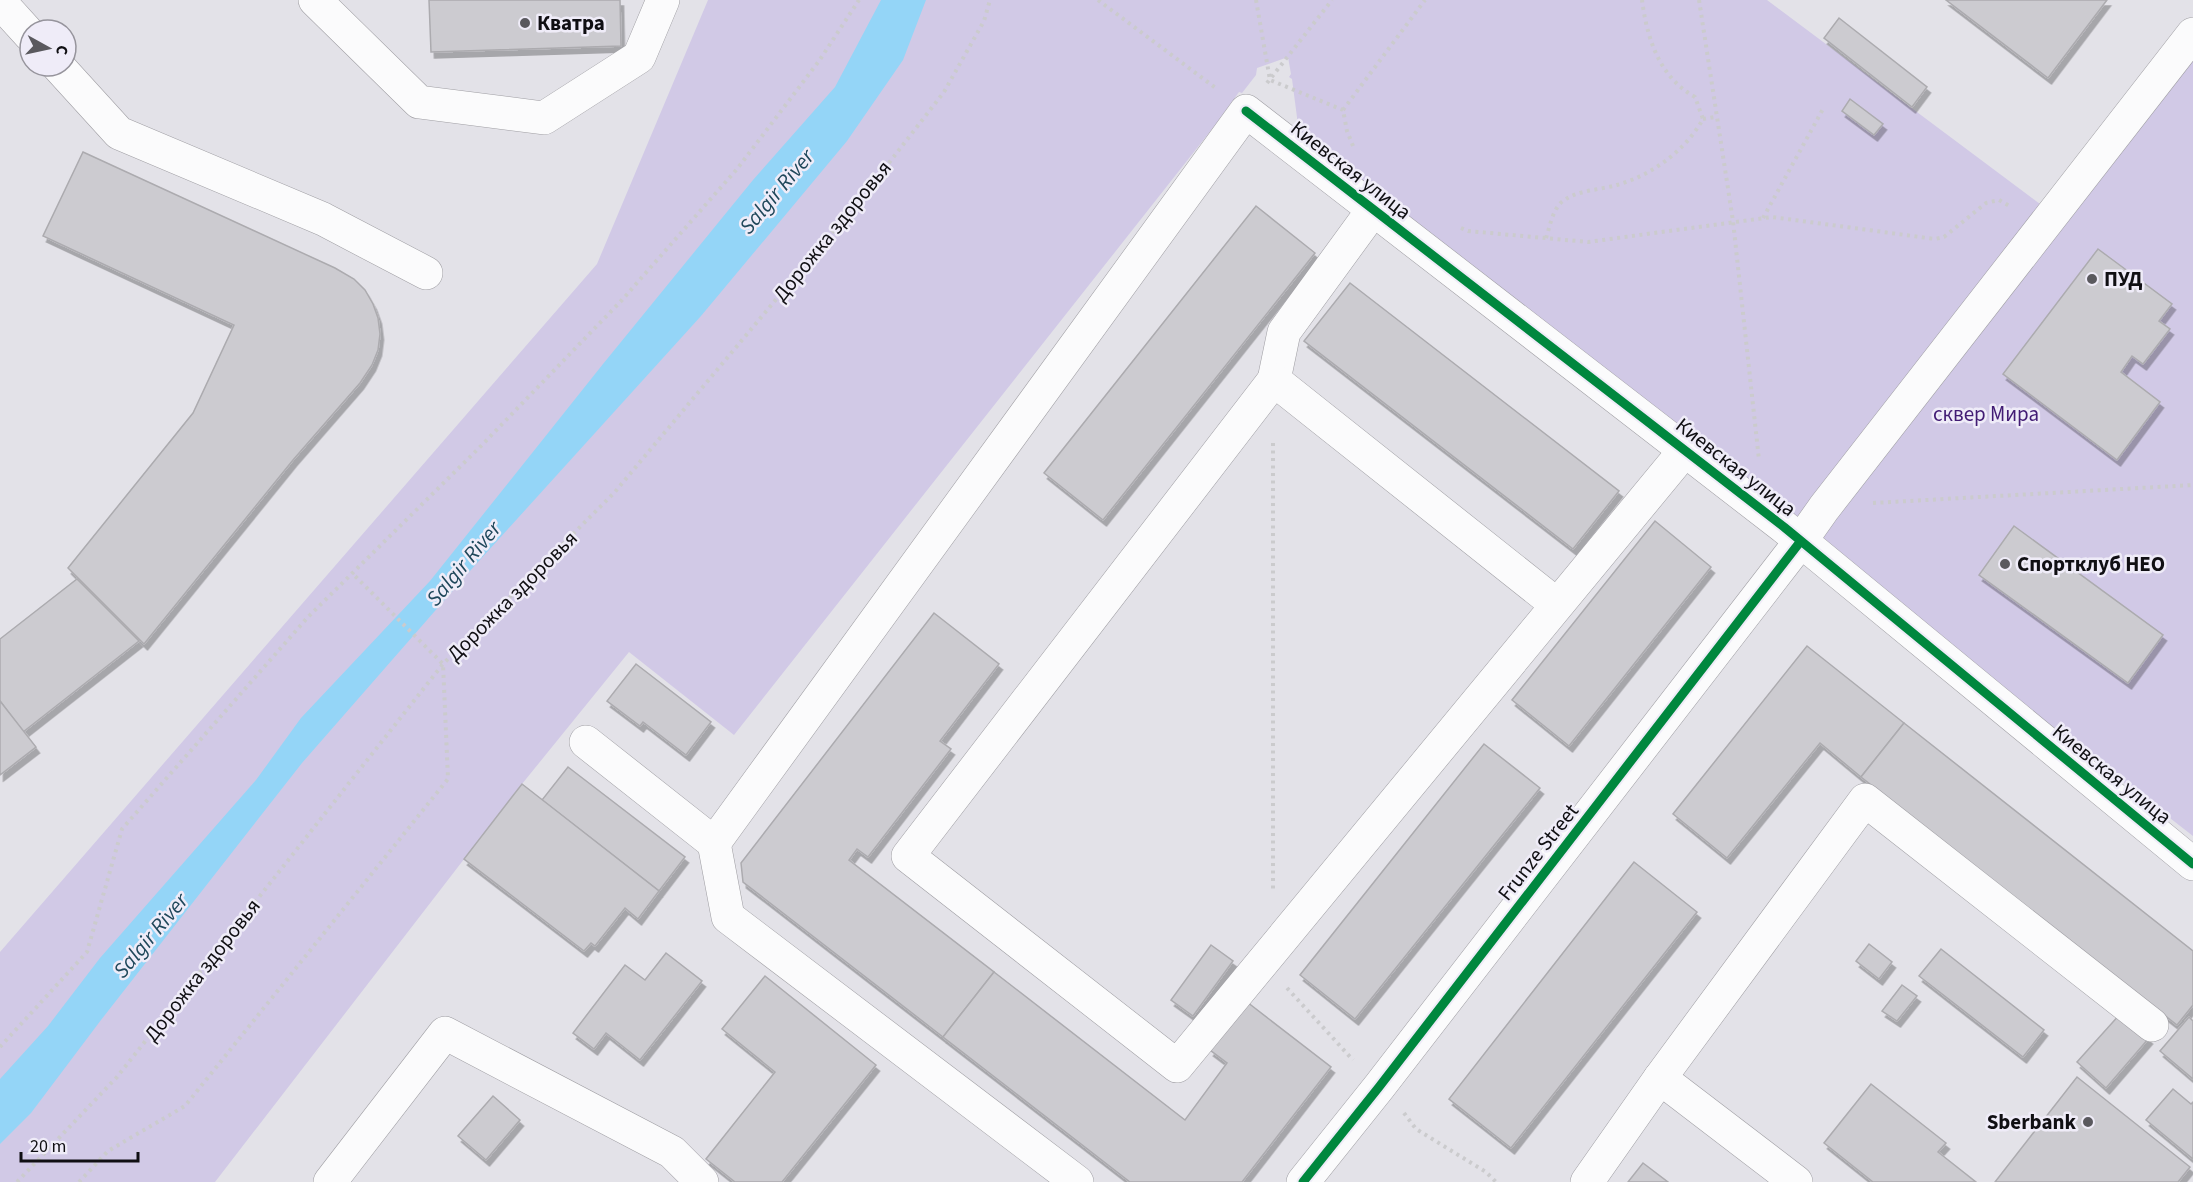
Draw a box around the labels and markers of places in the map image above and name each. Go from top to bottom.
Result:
place label: Кватра [537,8,605,38]
marker: Кватра [518,16,532,30]
place label: ПУД [2104,264,2142,294]
marker: ПУД [2085,272,2099,286]
place label: Спортклуб НЕО [2017,549,2165,579]
marker: Спортклуб НЕО [1998,557,2012,571]
place label: Sberbank [1987,1107,2076,1137]
marker: Sberbank [2081,1115,2095,1129]

